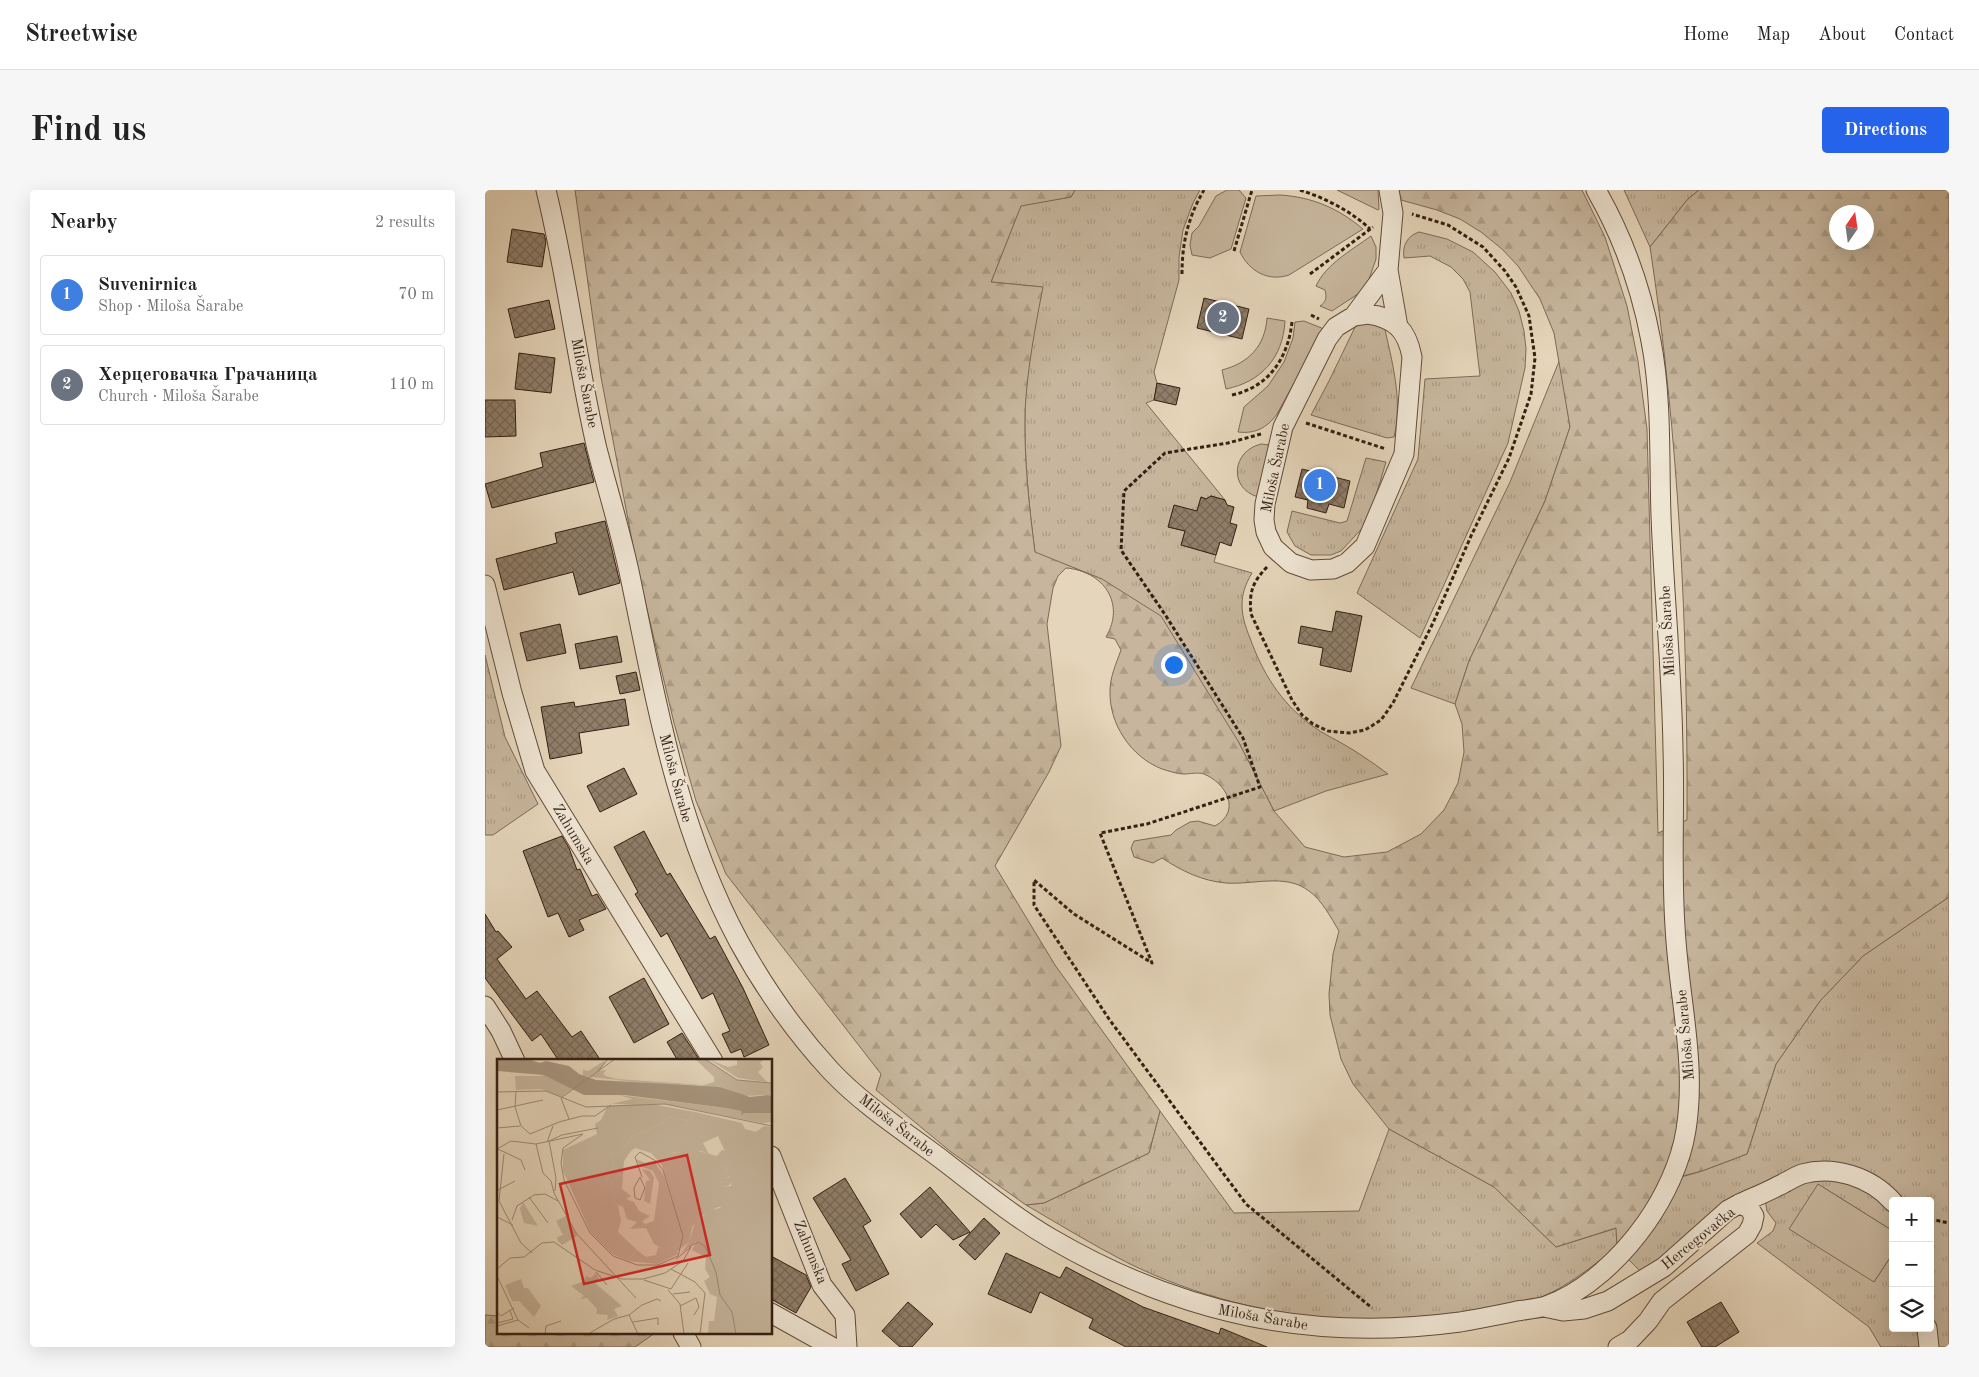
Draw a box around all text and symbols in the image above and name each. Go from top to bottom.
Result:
text: Streetwise [25,23,138,47]
text: Home [1683,26,1729,44]
text: Map [1757,26,1790,44]
text: About [1818,26,1866,44]
text: Contact [1894,26,1954,44]
button: Directions [1822,107,1949,153]
text: Find us [30,113,146,148]
north arrow [1829,205,1874,250]
text: Nearby [50,212,118,233]
text: 2 results [375,215,435,231]
text: Suvenirnica [98,276,197,295]
text: 1 [62,287,72,303]
text: 70 m [398,287,434,303]
text: Shop · Miloša Šarabe [98,299,243,315]
pin: 2 [1207,299,1239,337]
street label: Miloša Šarabe [567,337,603,430]
text: Херцеговачка Грачаница [98,366,318,385]
text: 2 [62,377,72,393]
text: 110 m [389,377,434,393]
text: Church · Miloša Šarabe [98,389,259,405]
street label: Miloša Šarabe [1257,421,1293,514]
pin: 1 [1304,466,1336,504]
street label: Miloša Šarabe [1656,585,1678,677]
your location [1161,652,1187,678]
street label: Miloša Šarabe [656,732,697,824]
street label: Zahumska [549,802,597,868]
street label: Miloša Šarabe [1672,989,1698,1081]
inset map [497,1059,773,1334]
street label: Miloša Šarabe [856,1090,939,1160]
map controls [1889,1197,1934,1332]
button: + [1889,1197,1934,1242]
street label: Hercegovačka [1659,1205,1739,1273]
street label: Zahumska [790,1219,829,1287]
button: − [1889,1242,1934,1287]
button: layers [1889,1287,1934,1332]
street label: Miloša Šarabe [1217,1300,1310,1334]

